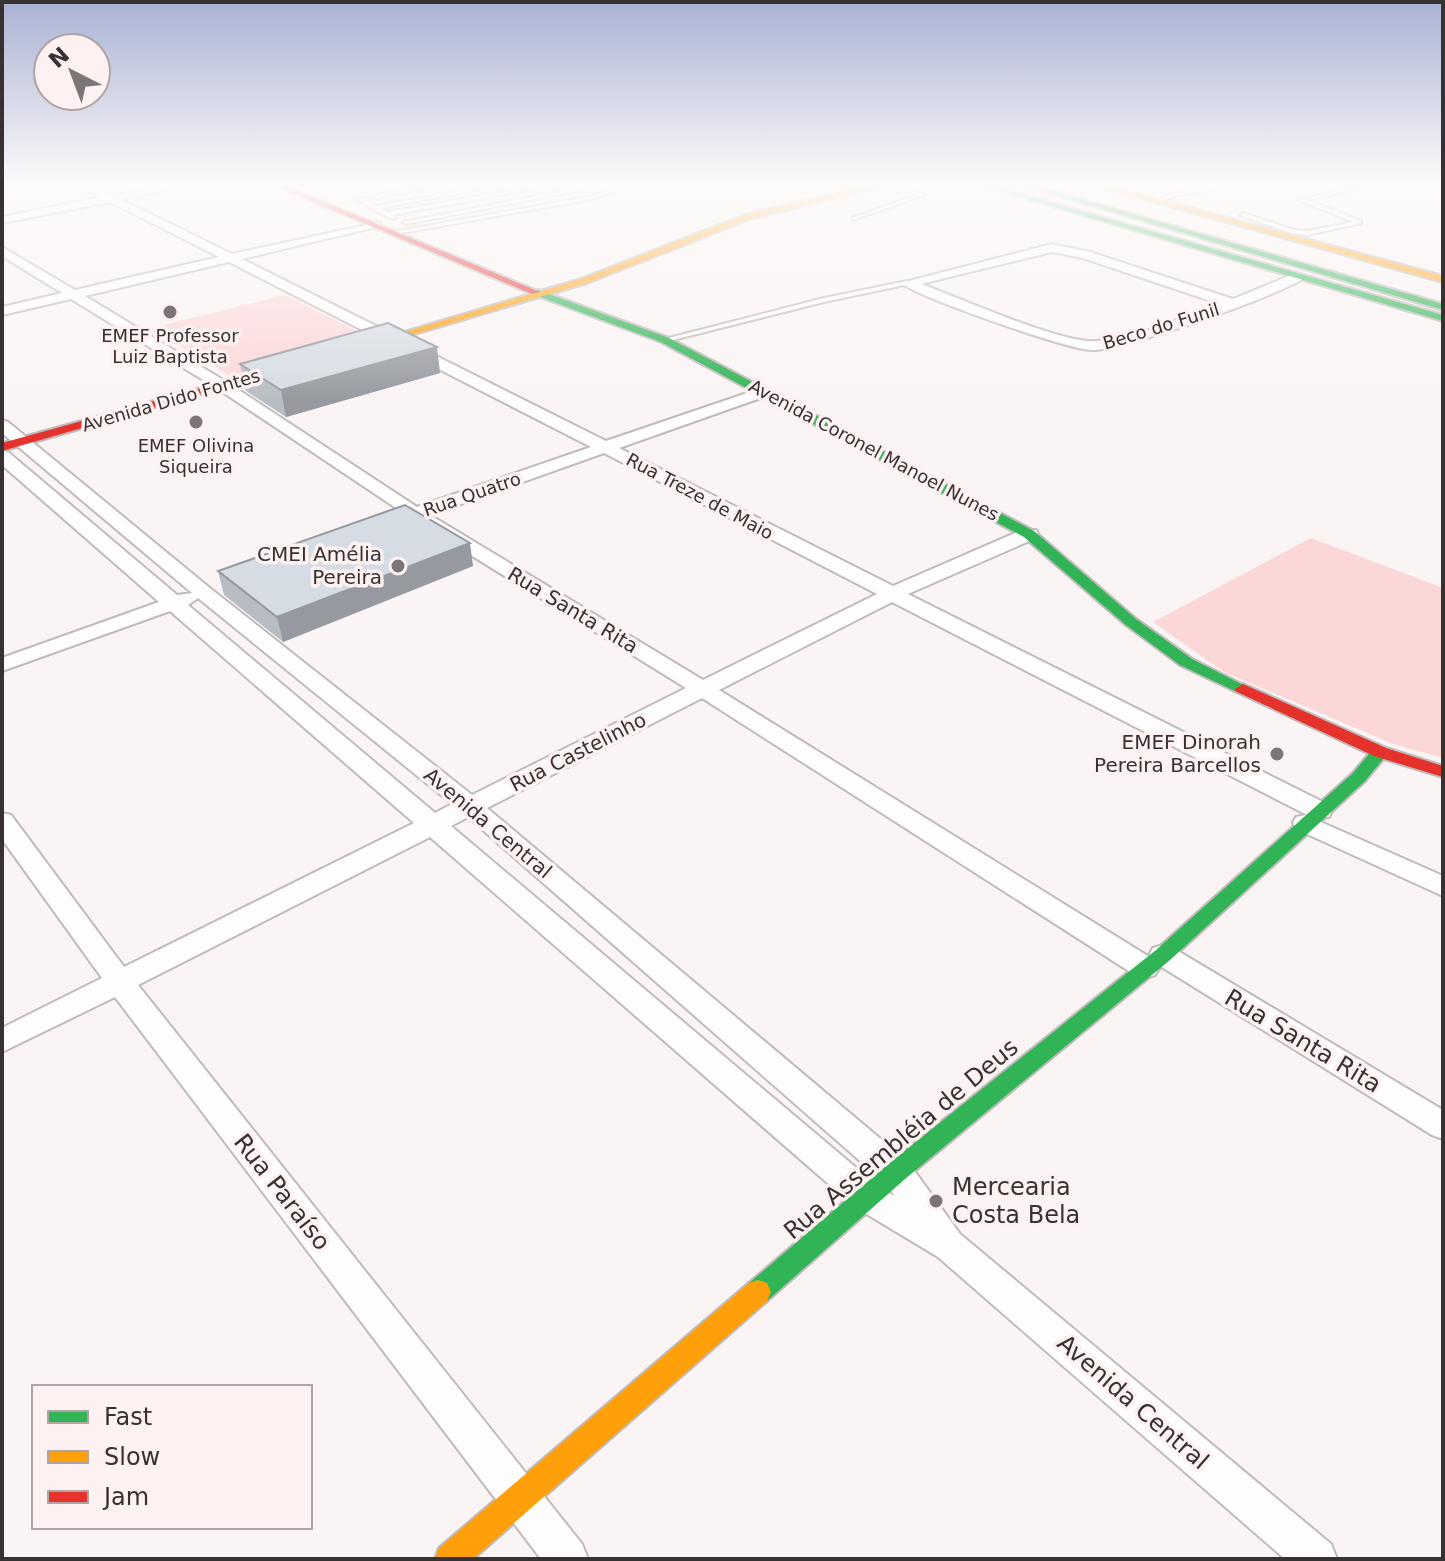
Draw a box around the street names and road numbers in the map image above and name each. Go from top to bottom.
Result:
street label: Beco do Funil [1100,298,1222,354]
street label: Avenida Dido Fontes [80,365,262,435]
street label: Avenida Coronel Manoel Nunes [746,375,1002,525]
street label: Rua Treze de Maio [623,448,777,544]
street label: Rua Quatro [421,468,523,520]
street label: Rua Santa Rita [503,562,643,658]
street label: Rua Castelinho [506,707,650,797]
street label: Avenida Central [419,763,557,883]
street label: Rua Santa Rita [1220,983,1386,1099]
street label: Rua Assembléia de Deus [778,1033,1024,1245]
street label: Rua Paraíso [228,1128,336,1256]
street label: Avenida Central [1052,1329,1214,1475]

